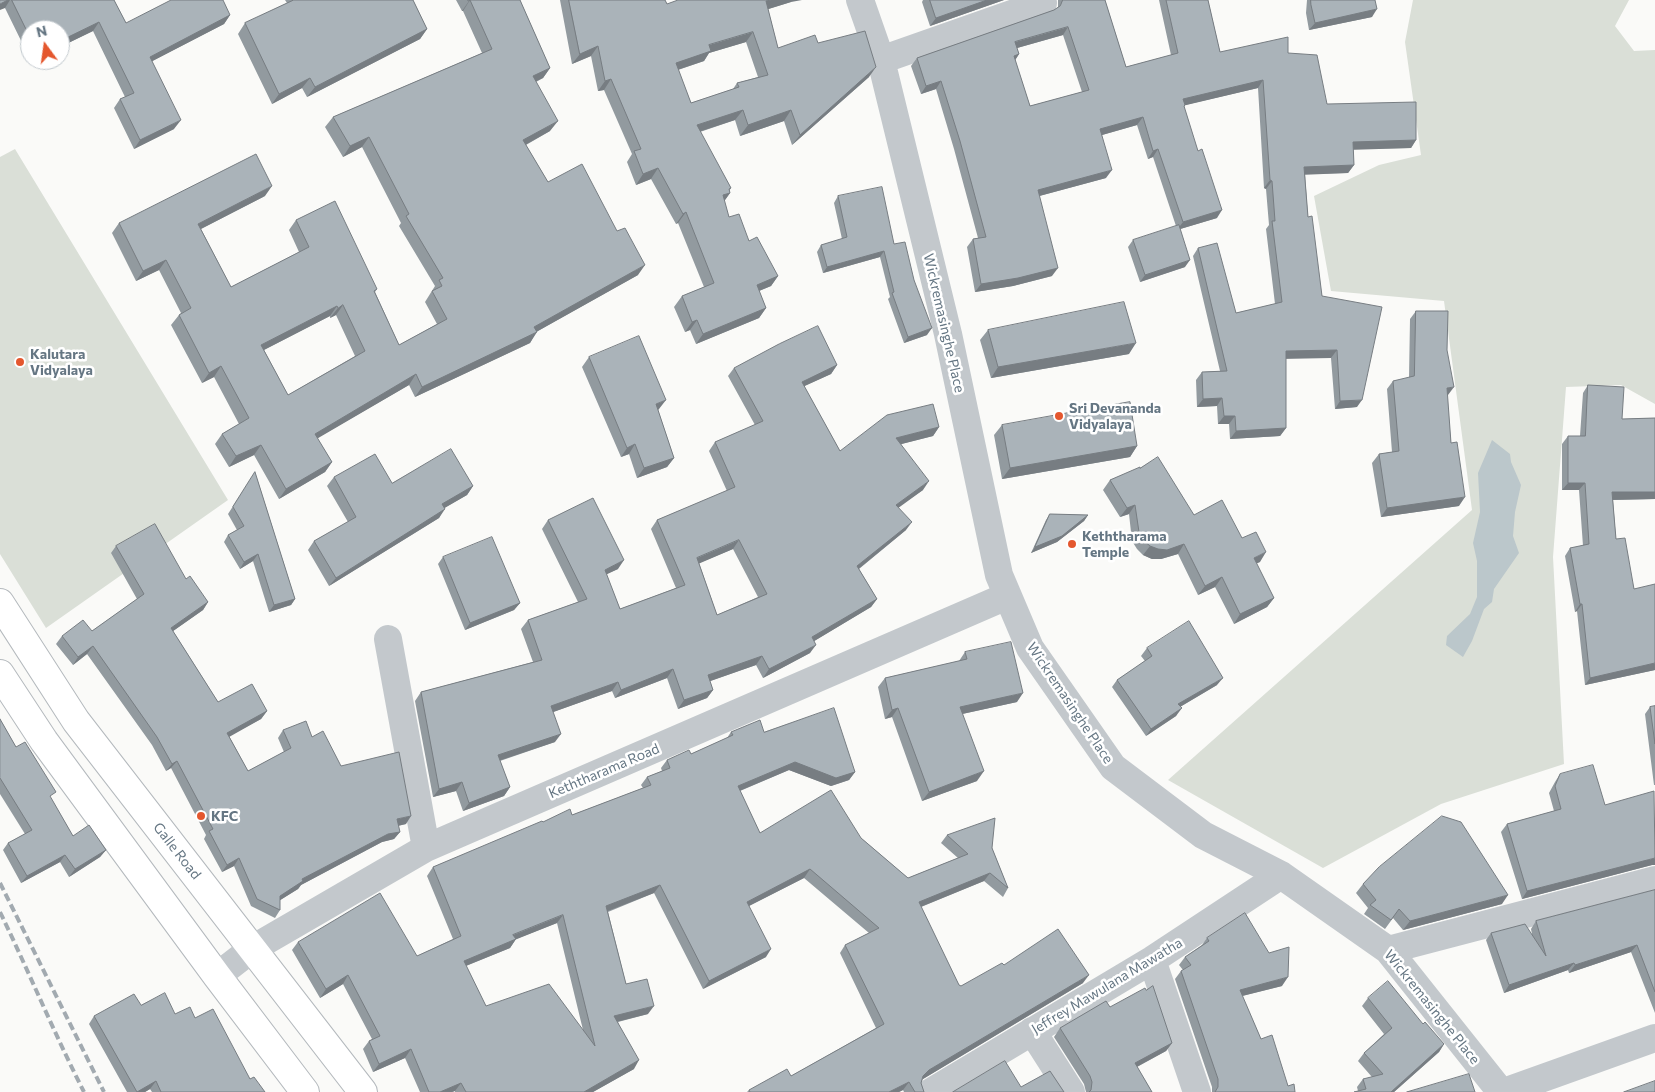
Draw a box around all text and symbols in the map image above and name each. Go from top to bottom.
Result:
north arrow [20,20,70,70]
text: N [34,21,49,40]
street label: Wickremasinghe Place [920,252,968,394]
place label: Kalutara Vidyalaya [30,346,93,378]
marker: Kalutara Vidyalaya [14,356,26,368]
place label: Sri Devananda Vidyalaya [1069,400,1161,432]
marker: Sri Devananda Vidyalaya [1053,410,1065,422]
place label: Keththarama Temple [1082,528,1167,560]
marker: Keththarama Temple [1066,538,1078,550]
street label: Wickremasinghe Place [1023,639,1117,767]
street label: Keththarama Road [546,740,662,802]
place label: KFC [211,808,238,824]
marker: KFC [195,810,207,822]
street label: Galle Road [150,819,204,883]
street label: Jeffrey Mawulana Mawatha [1029,934,1185,1038]
street label: Wickremasinghe Place [1381,946,1483,1068]

